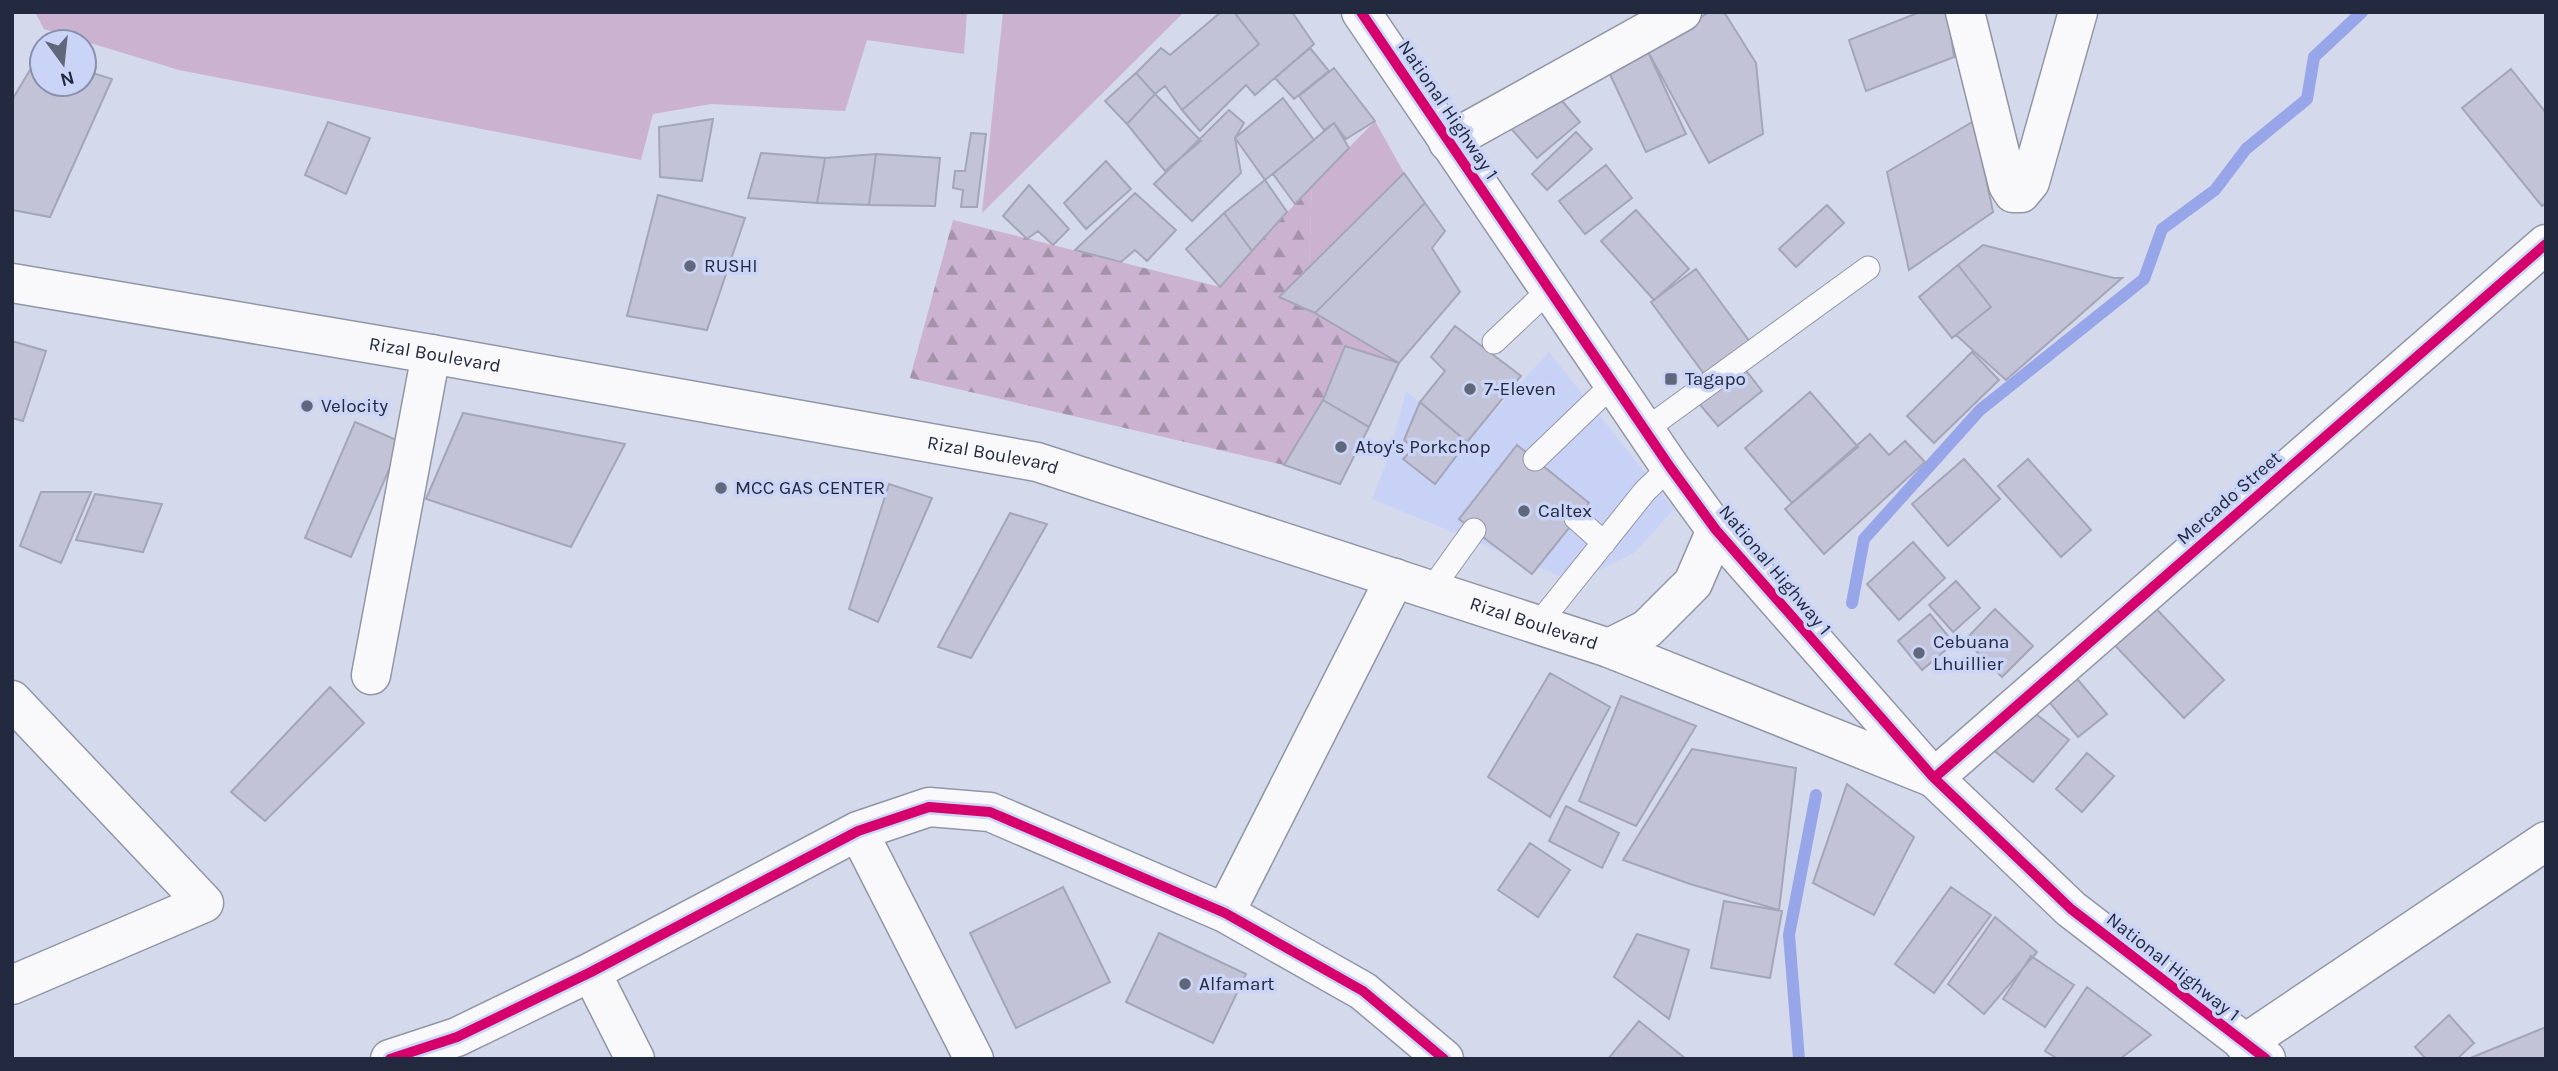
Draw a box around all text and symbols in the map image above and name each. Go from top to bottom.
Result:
north arrow [28,28,98,98]
street label: National Highway 1 [1393,36,1503,184]
text: N [58,66,77,91]
place label: RUSHI [704,255,758,277]
marker: RUSHI [682,258,698,274]
street label: Rizal Boulevard [367,333,503,377]
place label: Tagapo [1685,368,1746,390]
marker: Tagapo [1663,371,1679,387]
place label: 7-Eleven [1484,378,1556,400]
marker: 7-Eleven [1462,381,1478,397]
place label: Velocity [321,395,388,417]
marker: Velocity [299,398,315,414]
street label: Rizal Boulevard [925,432,1062,479]
place label: Atoy's Porkchop [1355,436,1491,458]
marker: Atoy's Porkchop [1333,439,1349,455]
street label: Mercado Street [2172,447,2286,549]
place label: MCC GAS CENTER [735,477,885,499]
marker: MCC GAS CENTER [713,480,729,496]
place label: Caltex [1538,500,1592,522]
street label: National Highway 1 [1714,501,1836,639]
marker: Caltex [1516,503,1532,519]
street label: Rizal Boulevard [1467,592,1601,655]
place label: Cebuana Lhuillier [1933,631,2010,675]
marker: Cebuana Lhuillier [1911,645,1927,661]
street label: National Highway 1 [2102,908,2244,1026]
place label: Alfamart [1199,973,1274,995]
marker: Alfamart [1177,976,1193,992]

